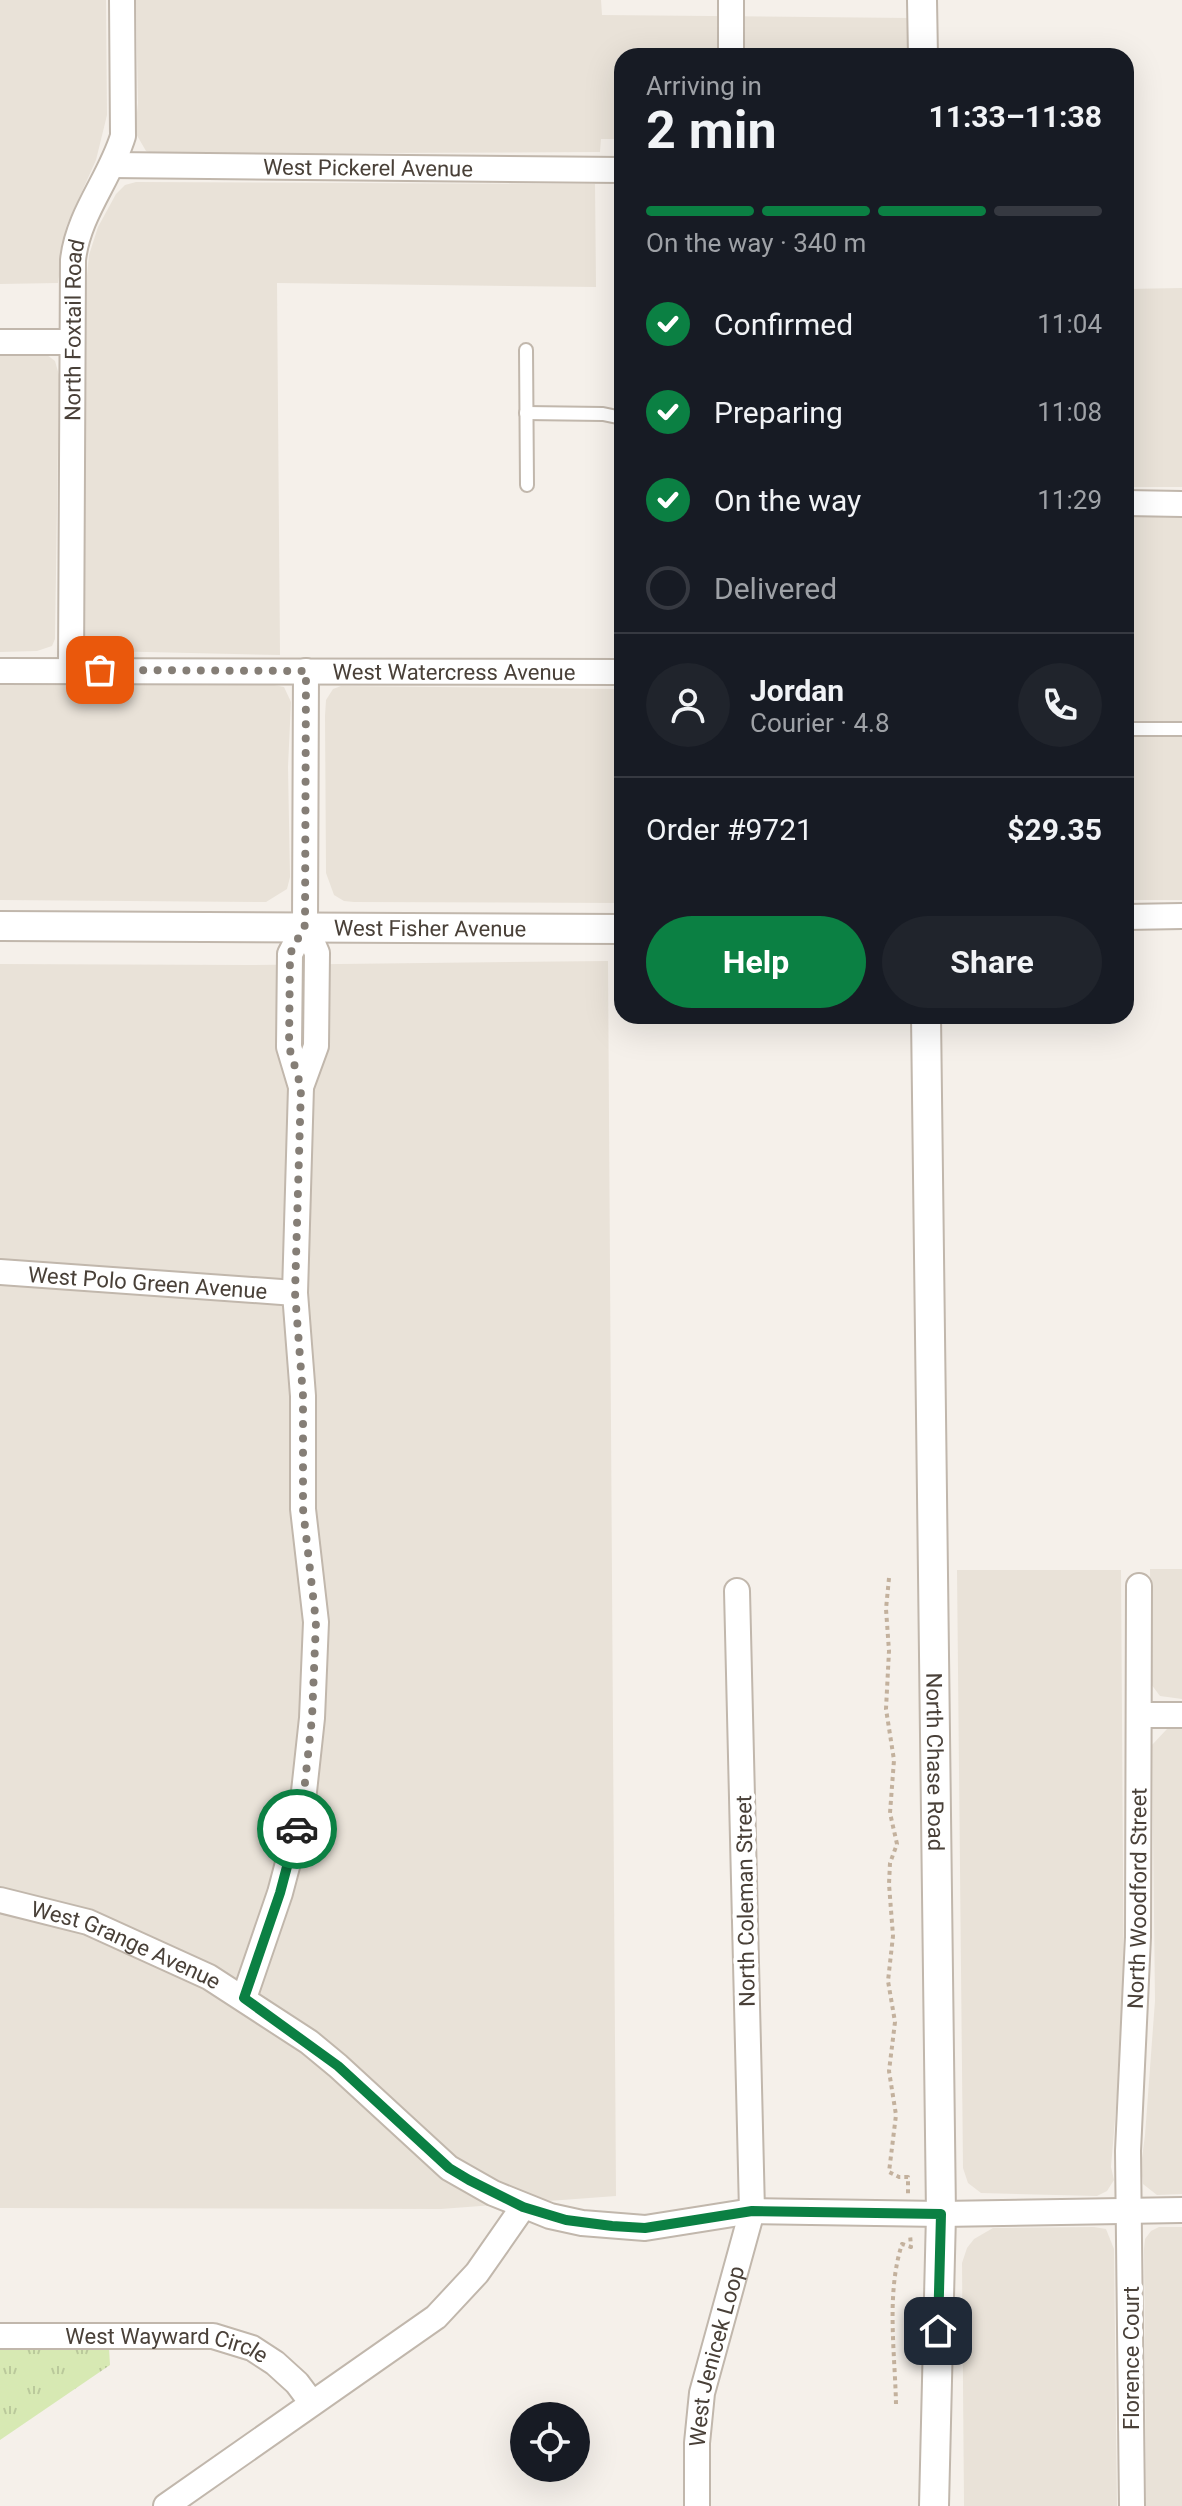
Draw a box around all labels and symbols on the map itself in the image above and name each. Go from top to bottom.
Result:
street label: West Pickerel Avenue [263,154,473,182]
street label: North Foxtail Road [60,237,90,421]
pin [66,636,134,704]
street label: West Watercress Avenue [333,660,575,685]
street label: West Fisher Avenue [334,916,526,942]
street label: West Polo Green Avenue [27,1262,268,1304]
street label: North Chase Road [921,1673,948,1851]
street label: North Woodford Street [1123,1788,1151,2009]
courier [257,1789,337,1869]
street label: North Coleman Street [731,1795,760,2007]
street label: West Grange Avenue [29,1896,225,1994]
street label: West Jenicek Loop [685,2263,749,2448]
street label: Florence Court [1119,2286,1144,2430]
pin [904,2297,972,2365]
street label: West Wayward Circle [65,2324,273,2368]

